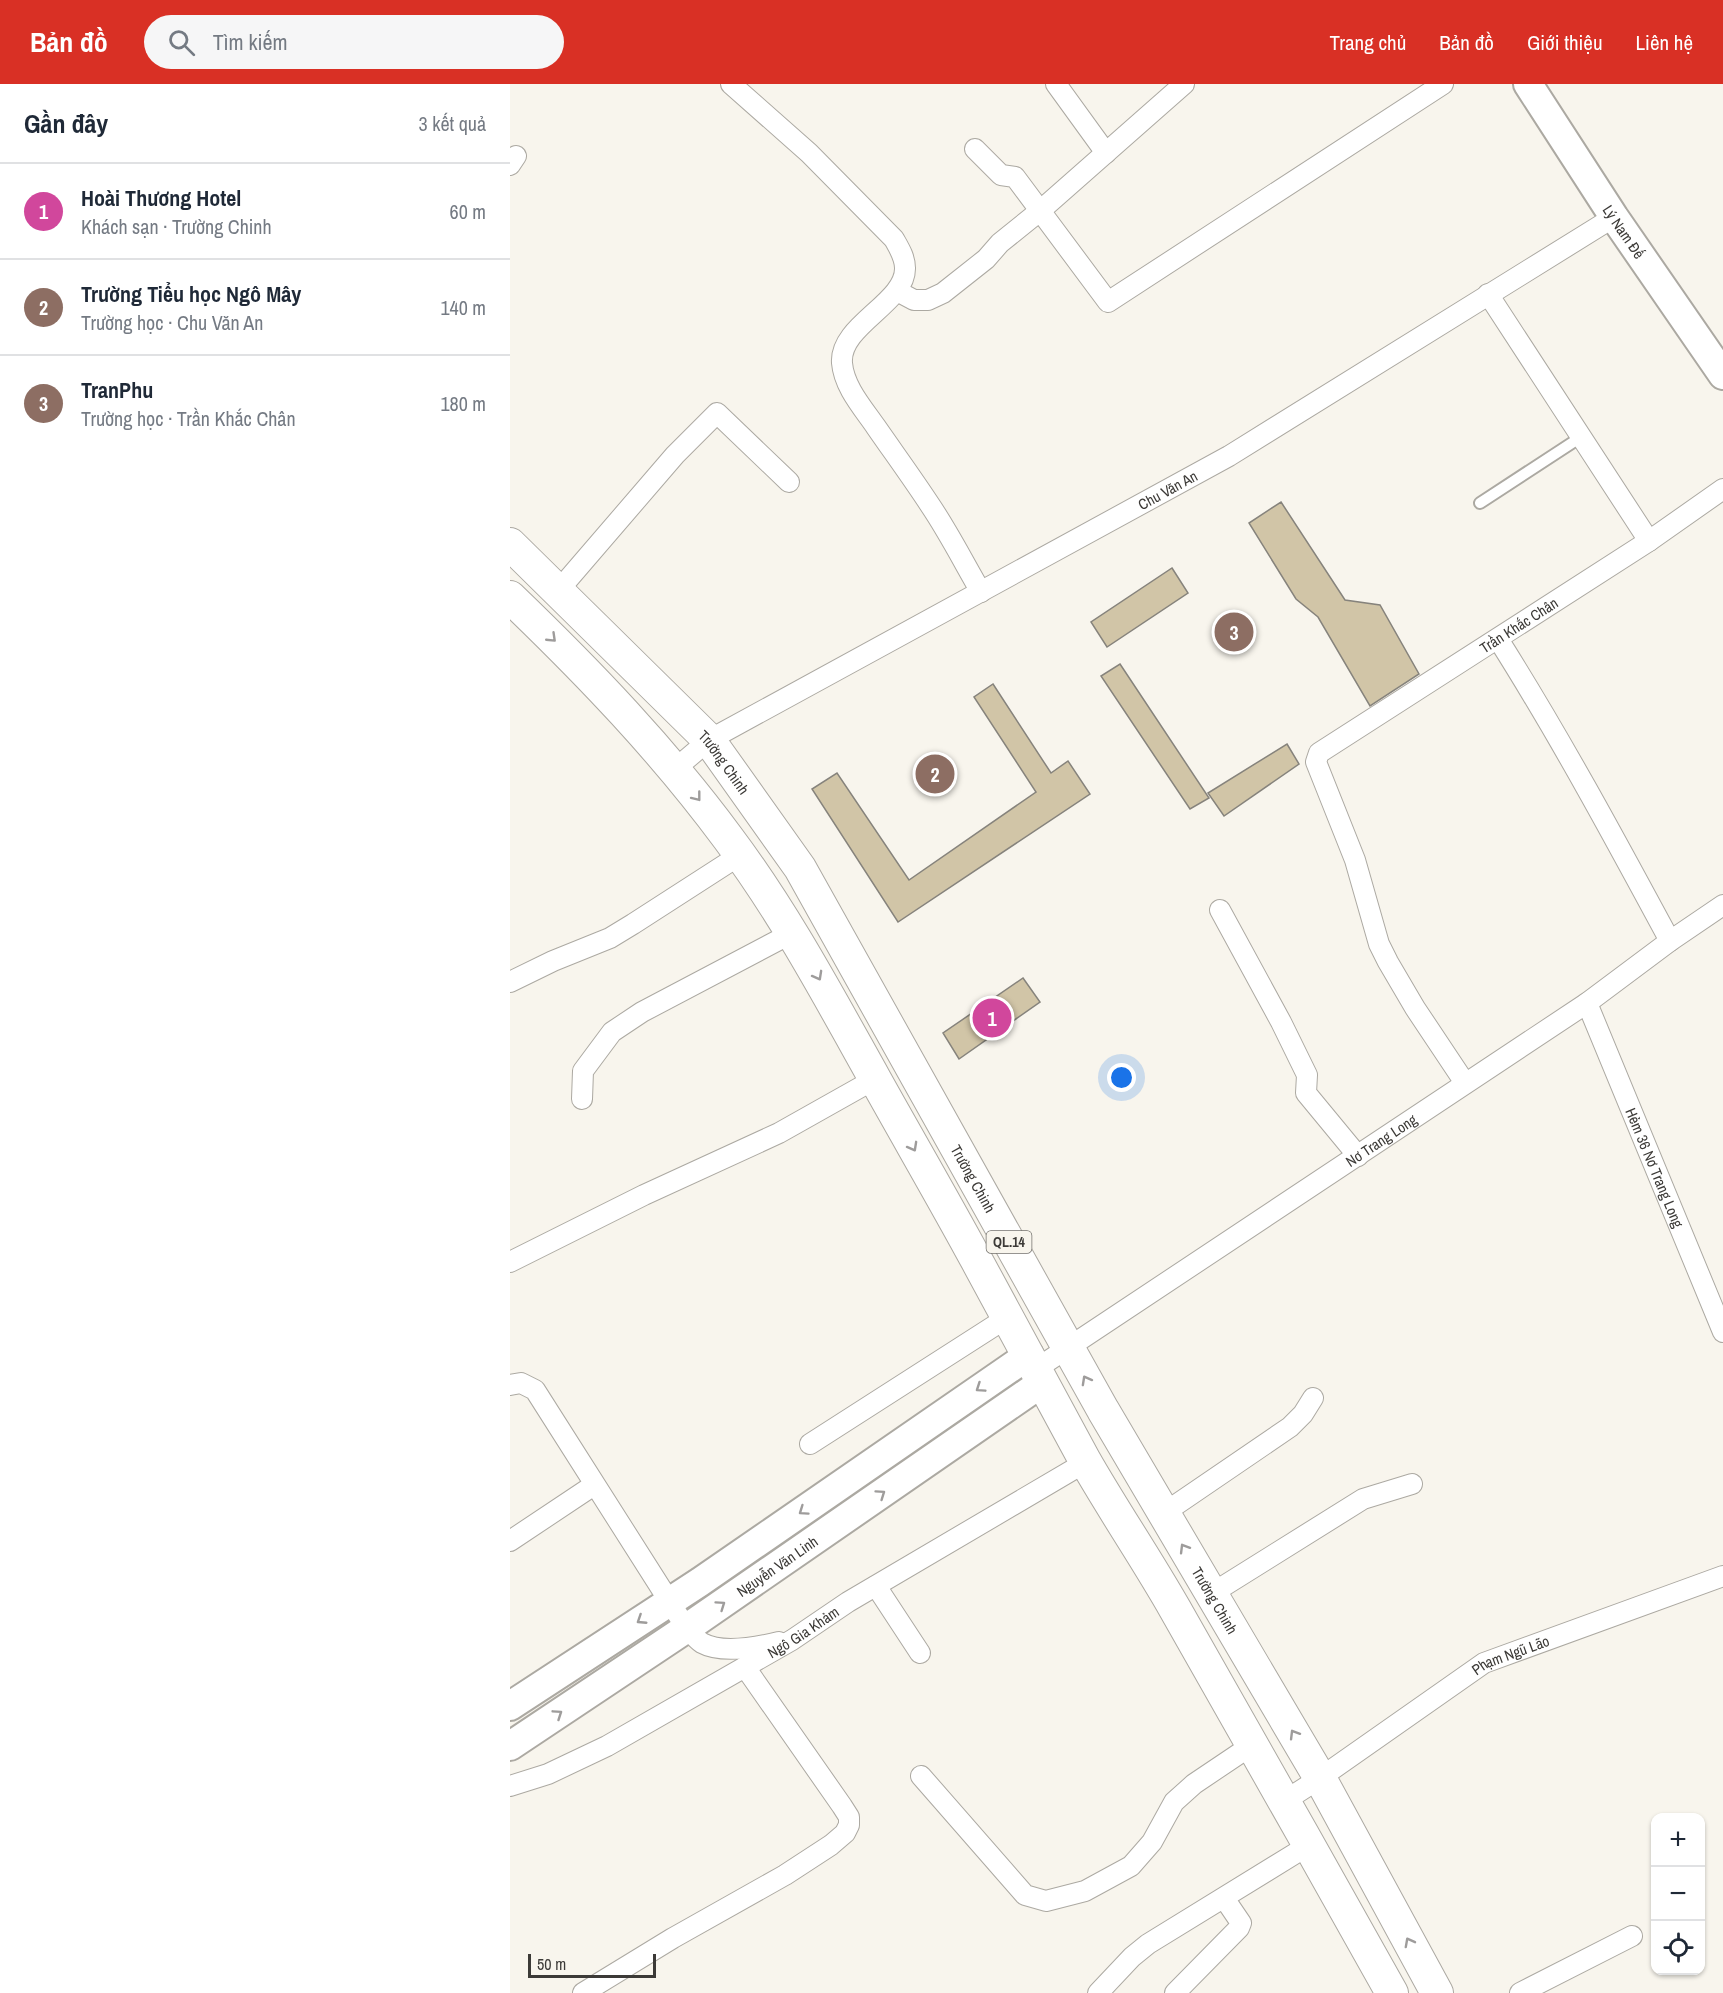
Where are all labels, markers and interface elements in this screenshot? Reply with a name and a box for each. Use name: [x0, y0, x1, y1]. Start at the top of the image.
search box: [144, 15, 564, 69]
text: Bản đồ: [30, 23, 108, 61]
icon: search: [165, 26, 198, 59]
text: Tìm kiếm: [213, 27, 288, 57]
text: Trang chủ: [1329, 28, 1406, 57]
text: Bản đồ: [1439, 28, 1494, 57]
text: Giới thiệu: [1527, 28, 1603, 57]
text: Liên hệ: [1636, 28, 1693, 57]
text: Gần đây: [24, 106, 108, 141]
text: 3 kết quả: [419, 110, 486, 137]
text: Hoài Thương Hotel: [81, 183, 241, 213]
text: 1: [39, 198, 48, 225]
text: 60 m: [450, 198, 486, 225]
street label: Lý Nam Đế: [1598, 200, 1650, 263]
text: Khách sạn · Trường Chinh: [81, 213, 272, 240]
text: Trường Tiểu học Ngô Mây: [81, 279, 301, 309]
text: 2: [39, 294, 48, 321]
text: 140 m: [440, 294, 486, 321]
text: Trường học · Chu Văn An: [81, 309, 263, 336]
text: TranPhu: [81, 375, 153, 405]
text: 3: [39, 390, 48, 417]
text: 180 m: [440, 390, 486, 417]
text: Trường học · Trần Khắc Chân: [81, 405, 296, 432]
street label: Chu Văn An: [1134, 465, 1201, 514]
street label: Trần Khắc Chân: [1475, 592, 1562, 658]
pin: 3: [1214, 610, 1254, 654]
one-way arrow: [545, 630, 556, 641]
street label: Trường Chinh: [694, 725, 755, 798]
pin: 2: [916, 752, 954, 796]
one-way arrow: [690, 791, 701, 802]
one-way arrow: [811, 970, 822, 980]
pin: 1: [972, 996, 1012, 1040]
your location: [1107, 1063, 1136, 1092]
street label: Hẻm 36 Nơ Trang Long: [1621, 1104, 1689, 1231]
street label: Nơ Trang Long: [1341, 1109, 1421, 1171]
one-way arrow: [906, 1140, 917, 1151]
street label: Trường Chinh: [946, 1141, 1001, 1216]
road number: QL.14: [986, 1231, 1032, 1253]
one-way arrow: [1082, 1376, 1093, 1386]
one-way arrow: [976, 1381, 987, 1392]
one-way arrow: [874, 1490, 885, 1501]
one-way arrow: [798, 1504, 809, 1515]
street label: Nguyễn Văn Linh: [732, 1530, 822, 1601]
one-way arrow: [1180, 1544, 1192, 1554]
street label: Trường Chinh: [1187, 1563, 1243, 1638]
one-way arrow: [714, 1601, 725, 1612]
street label: Ngô Gia Khảm: [763, 1601, 843, 1663]
one-way arrow: [637, 1613, 648, 1624]
street label: Phạm Ngũ Lão: [1467, 1630, 1552, 1679]
one-way arrow: [552, 1710, 563, 1721]
one-way arrow: [1290, 1730, 1302, 1740]
map controls: [1651, 1813, 1705, 1975]
button: +: [1651, 1813, 1705, 1867]
button: −: [1651, 1867, 1705, 1921]
button: locate: [1651, 1921, 1705, 1975]
one-way arrow: [1405, 1938, 1416, 1948]
scale bar: [528, 1951, 656, 1978]
text: 50 m: [537, 1953, 566, 1975]

